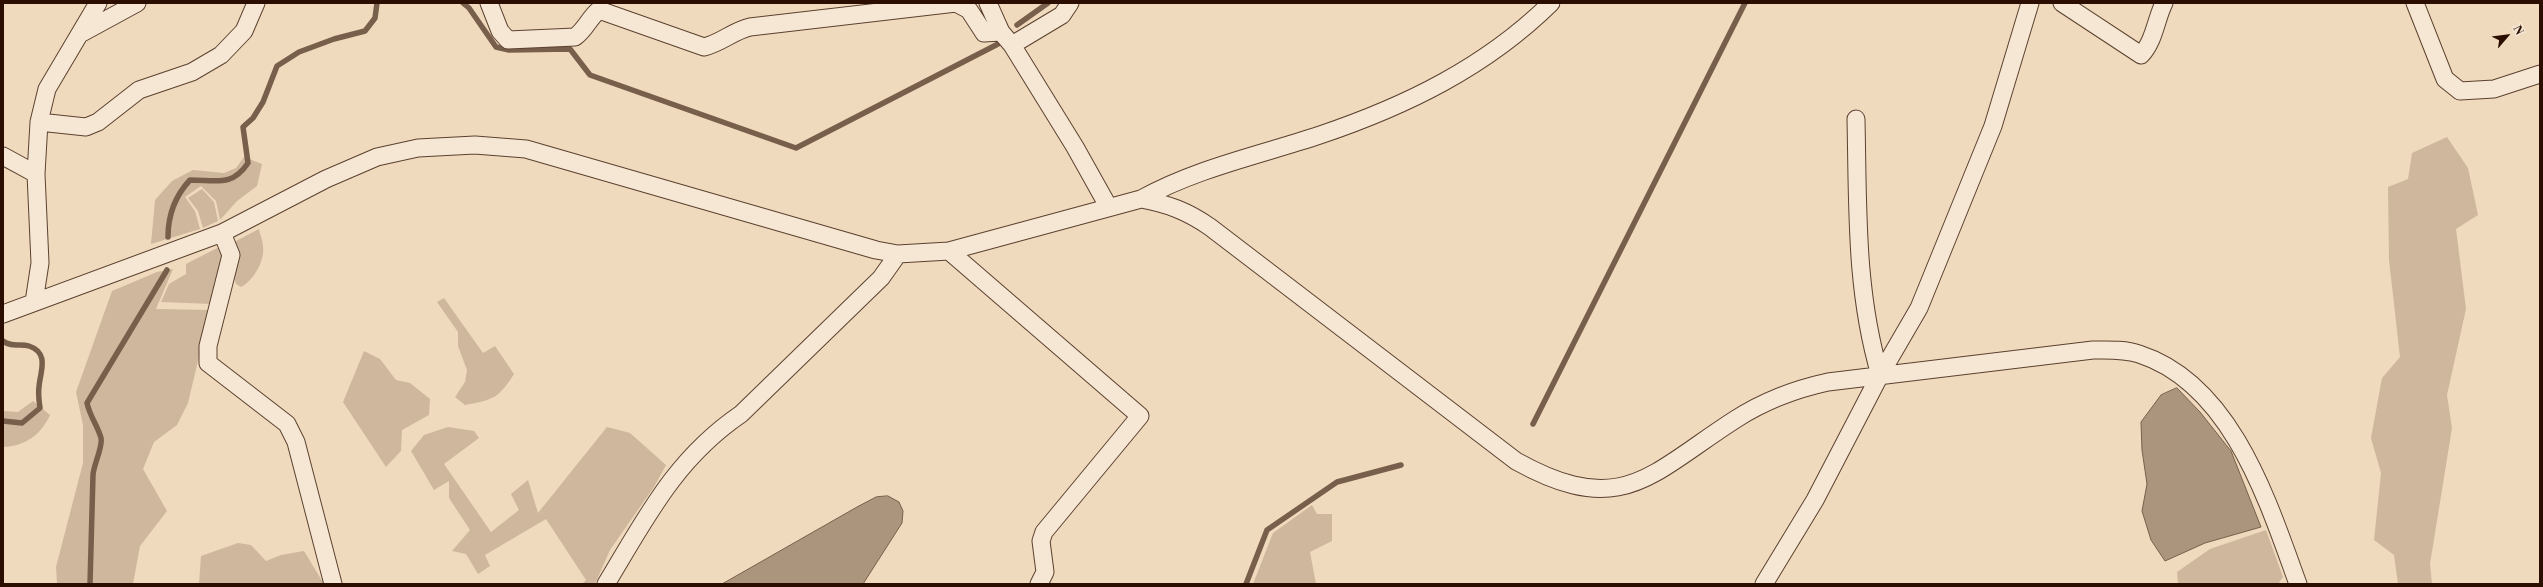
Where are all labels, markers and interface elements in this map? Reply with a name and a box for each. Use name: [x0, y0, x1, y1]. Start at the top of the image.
north arrow: [2487, 16, 2527, 56]
text: N: [2509, 23, 2526, 37]

